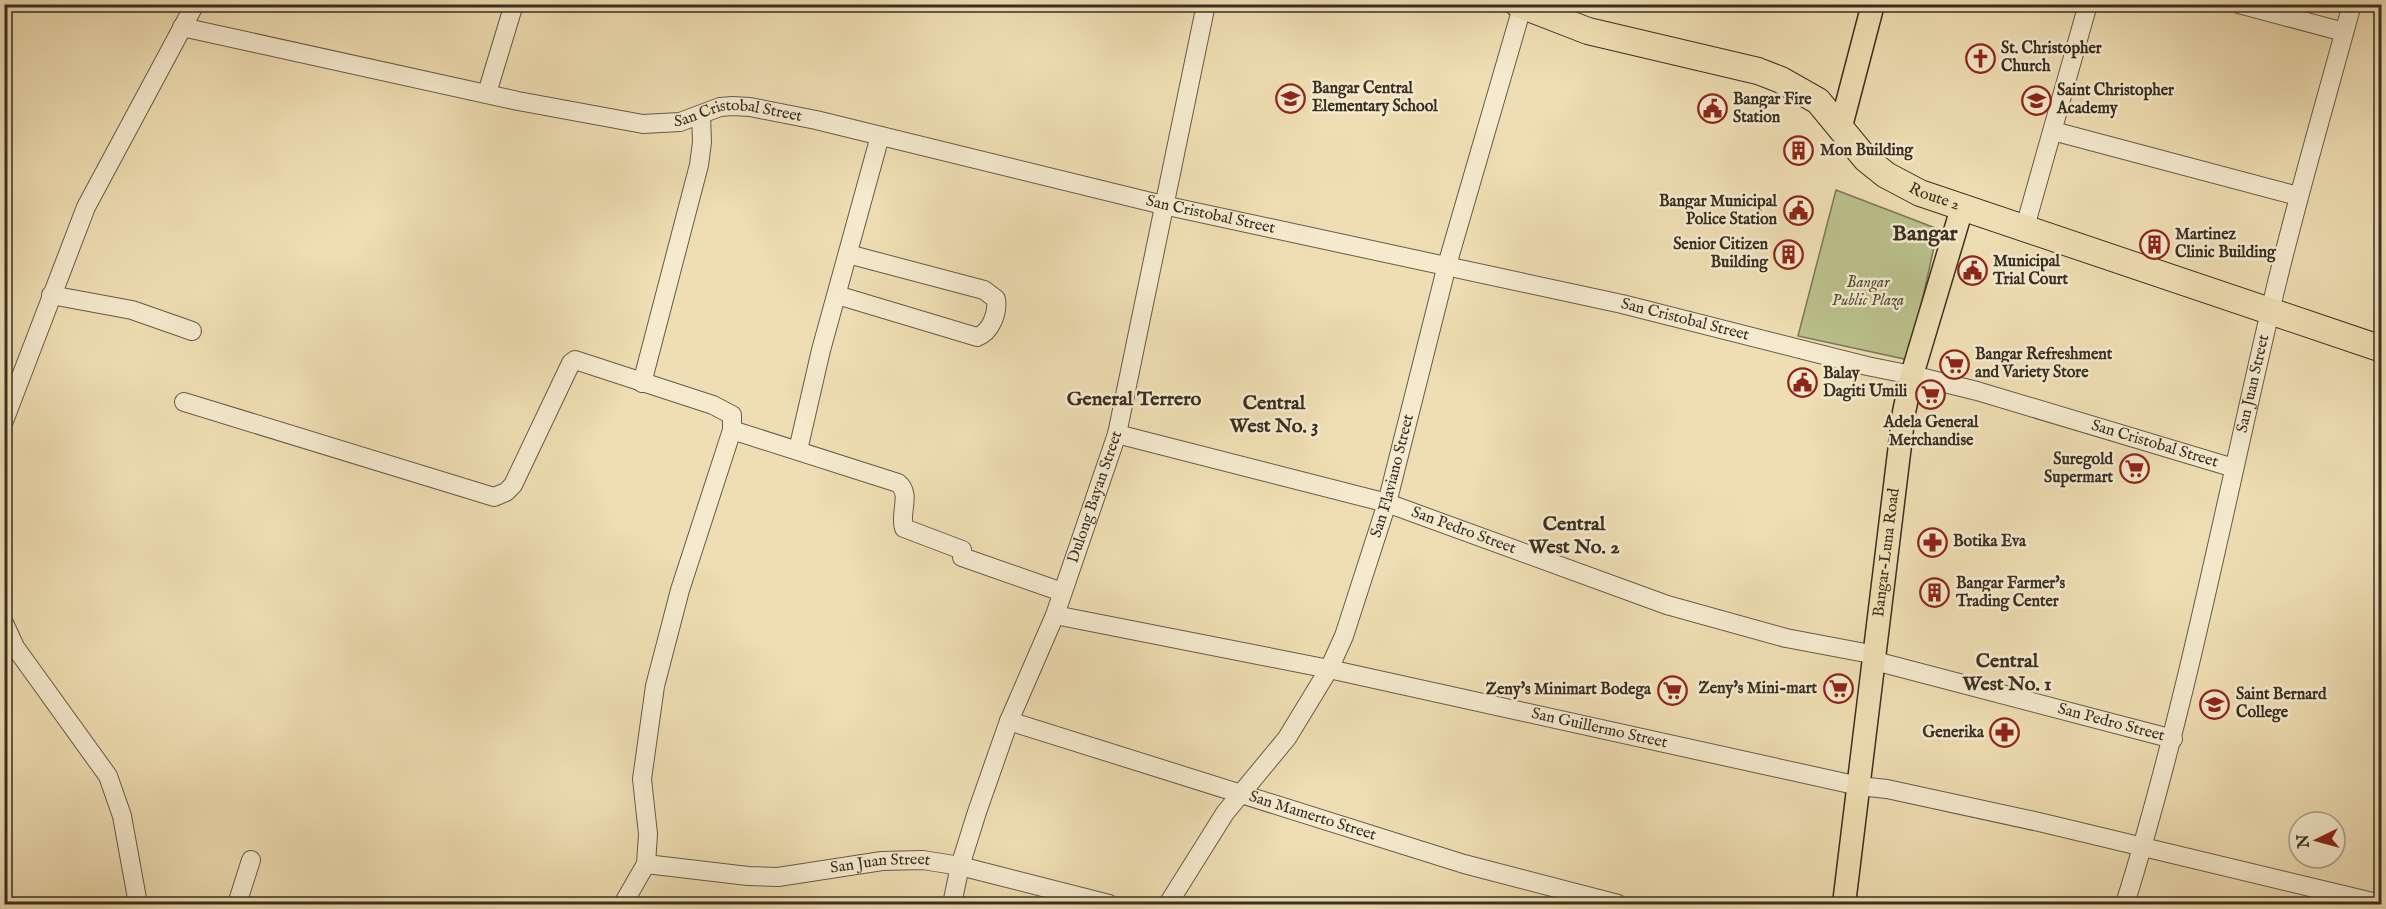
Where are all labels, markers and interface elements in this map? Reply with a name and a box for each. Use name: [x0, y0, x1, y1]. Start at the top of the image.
place label: St. Christopher Church: [2001, 39, 2102, 77]
church icon: St. Christopher Church: [1964, 42, 1996, 74]
place label: Bangar Central Elementary School: [1312, 79, 1438, 117]
place label: Saint Christopher Academy: [2056, 81, 2174, 119]
school or university icon: Bangar Central Elementary School: [1275, 82, 1307, 114]
school or university icon: Saint Christopher Academy: [2020, 84, 2052, 116]
place label: Bangar Fire Station: [1733, 90, 1812, 128]
public building icon: Bangar Fire Station: [1696, 93, 1728, 125]
street label: San Cristobal Street: [673, 96, 804, 132]
building icon: Mon Building: [1783, 135, 1815, 167]
place label: Mon Building: [1820, 141, 1914, 161]
street label: Route 2: [1905, 179, 1962, 216]
street label: San Cristobal Street: [1144, 191, 1277, 239]
place label: Bangar Municipal Police Station: [1659, 192, 1778, 230]
public building icon: Bangar Municipal Police Station: [1782, 195, 1814, 227]
district label: Bangar: [1892, 220, 1959, 248]
place label: Martinez Clinic Building: [2175, 225, 2277, 263]
building icon: Martinez Clinic Building: [2138, 228, 2170, 260]
place label: Senior Citizen Building: [1673, 235, 1769, 273]
building icon: Senior Citizen Building: [1773, 238, 1805, 270]
place label: Municipal Trial Court: [1992, 252, 2069, 290]
public building icon: Municipal Trial Court: [1956, 255, 1988, 287]
park label: Bangar Public Plaza: [1832, 273, 1904, 311]
street label: San Cristobal Street: [1619, 294, 1752, 346]
street label: San Juan Street: [2233, 332, 2274, 435]
place label: Bangar Refreshment and Variety Store: [1975, 345, 2113, 383]
supermarket icon: Bangar Refreshment and Variety Store: [1938, 348, 1970, 380]
place label: Balay Dagiti Umili: [1823, 364, 1908, 402]
public building icon: Balay Dagiti Umili: [1786, 367, 1818, 399]
supermarket icon: Adela General Merchandise: [1915, 379, 1947, 411]
district label: General Terrero: [1067, 387, 1202, 412]
district label: Central West No. 3: [1228, 391, 1319, 439]
street label: San Flaviano Street: [1366, 412, 1419, 540]
place label: Adela General Merchandise: [1883, 413, 1979, 451]
street label: San Cristobal Street: [2089, 416, 2221, 473]
street label: Dulong Bayan Street: [1063, 428, 1127, 566]
place label: Suregold Supermart: [2044, 450, 2114, 488]
supermarket icon: Suregold Supermart: [2118, 453, 2150, 485]
street label: Bangar-Luna Road: [1869, 487, 1905, 618]
street label: San Pedro Street: [1408, 503, 1519, 559]
district label: Central West No. 2: [1527, 512, 1620, 560]
pharmacy icon: Botika Eva: [1916, 526, 1948, 558]
place label: Botika Eva: [1953, 532, 2027, 552]
place label: Bangar Farmer's Trading Center: [1955, 574, 2066, 612]
building icon: Bangar Farmer's Trading Center: [1919, 577, 1951, 609]
district label: Central West No. 1: [1961, 649, 2052, 697]
supermarket icon: Zeny's Mini-mart: [1822, 673, 1854, 705]
supermarket icon: Zeny's Minimart Bodega: [1656, 674, 1688, 706]
place label: Zeny's Mini-mart: [1699, 679, 1818, 699]
place label: Zeny's Minimart Bodega: [1486, 680, 1652, 700]
place label: Saint Bernard College: [2236, 685, 2327, 723]
school or university icon: Saint Bernard College: [2199, 688, 2231, 720]
street label: San Pedro Street: [2055, 699, 2167, 746]
street label: San Guillermo Street: [1529, 704, 1670, 753]
pharmacy icon: Generika: [1989, 717, 2021, 749]
place label: Generika: [1922, 723, 1985, 743]
street label: San Mamerto Street: [1246, 787, 1379, 846]
north arrow: [2287, 810, 2347, 870]
text: N: [2293, 833, 2315, 850]
street label: San Juan Street: [829, 850, 932, 879]

